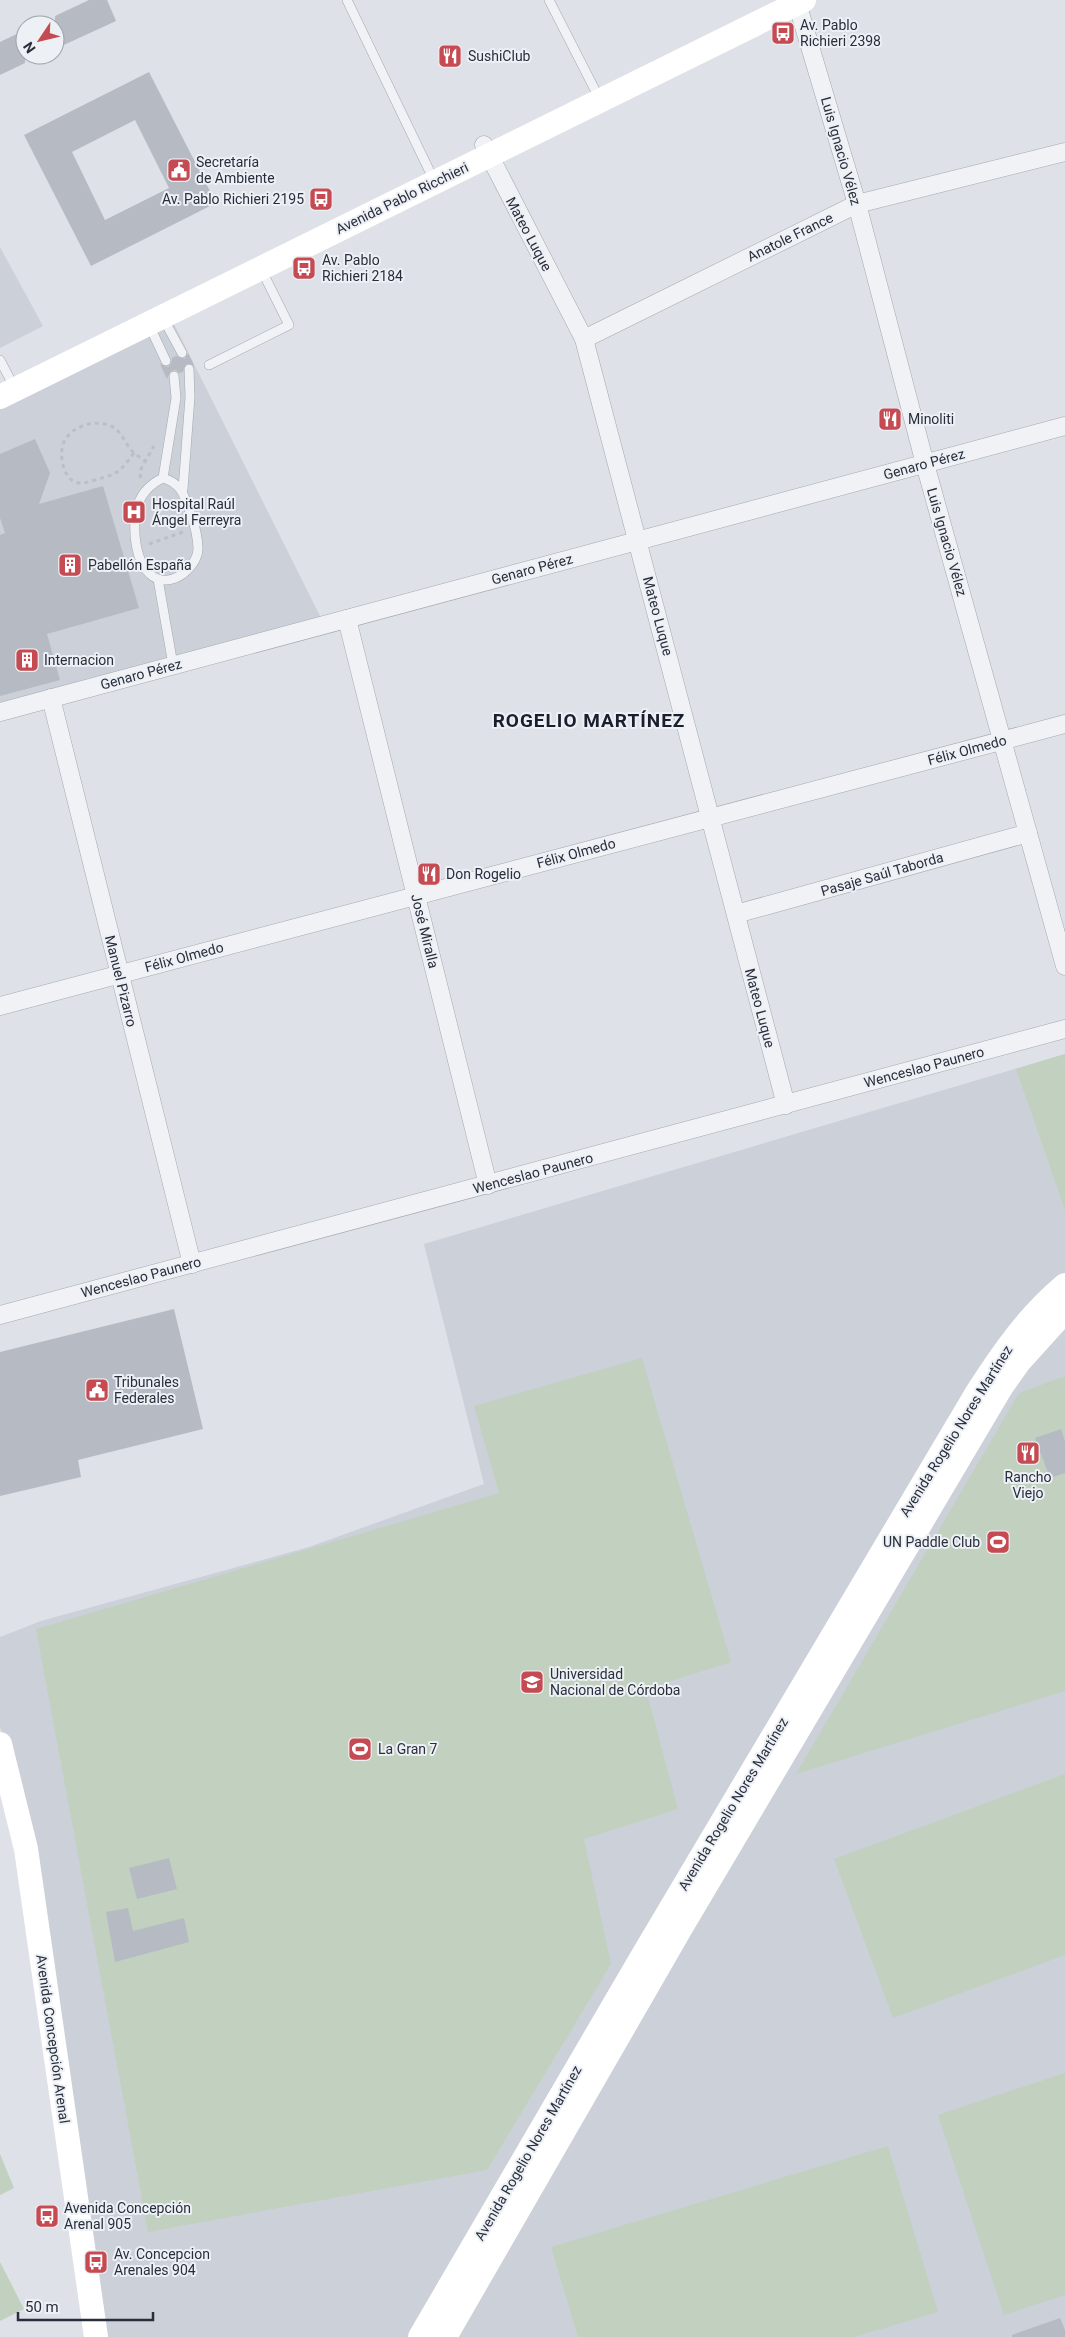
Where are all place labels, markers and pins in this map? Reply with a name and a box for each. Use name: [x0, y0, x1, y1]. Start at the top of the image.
place label: Av. Pablo Richieri 2398: [800, 17, 881, 49]
bus stop icon: Av. Pablo Richieri 2398: [770, 20, 796, 46]
restaurant icon: SushiClub: [437, 43, 463, 69]
place label: SushiClub: [468, 48, 531, 64]
place label: Secretaría de Ambiente: [196, 154, 275, 186]
public building icon: Secretaría de Ambiente: [166, 157, 192, 183]
bus stop icon: Av. Pablo Richieri 2195: [308, 186, 334, 212]
place label: Av. Pablo Richieri 2195: [162, 191, 304, 207]
place label: Av. Pablo Richieri 2184: [322, 252, 403, 284]
bus stop icon: Av. Pablo Richieri 2184: [291, 255, 317, 281]
restaurant icon: Minoliti: [877, 406, 903, 432]
place label: Minoliti: [908, 411, 954, 427]
place label: Hospital Raúl Ángel Ferreyra: [152, 496, 241, 528]
hospital icon: Hospital Raúl Ángel Ferreyra: [121, 499, 147, 525]
building icon: Pabellón España: [57, 552, 83, 578]
place label: Pabellón España: [88, 557, 192, 573]
building icon: Internacion: [14, 647, 40, 673]
place label: Internacion: [44, 652, 114, 668]
restaurant icon: Don Rogelio: [416, 861, 442, 887]
place label: Don Rogelio: [446, 866, 521, 882]
place label: Tribunales Federales: [114, 1374, 179, 1406]
public building icon: Tribunales Federales: [84, 1377, 110, 1403]
restaurant icon: Rancho Viejo: [1015, 1440, 1041, 1466]
place label: Rancho Viejo: [1005, 1469, 1052, 1501]
sports icon: UN Paddle Club: [985, 1529, 1011, 1555]
place label: UN Paddle Club: [883, 1534, 980, 1550]
place label: Universidad Nacional de Córdoba: [550, 1666, 680, 1698]
school or university icon: Universidad Nacional de Córdoba: [519, 1669, 545, 1695]
sports icon: La Gran 7: [347, 1736, 373, 1762]
place label: La Gran 7: [378, 1741, 437, 1757]
place label: Avenida Concepción Arenal 905: [64, 2200, 191, 2232]
bus stop icon: Avenida Concepción Arenal 905: [34, 2203, 60, 2229]
place label: Av. Concepcion Arenales 904: [114, 2246, 210, 2278]
bus stop icon: Av. Concepcion Arenales 904: [83, 2249, 109, 2275]

